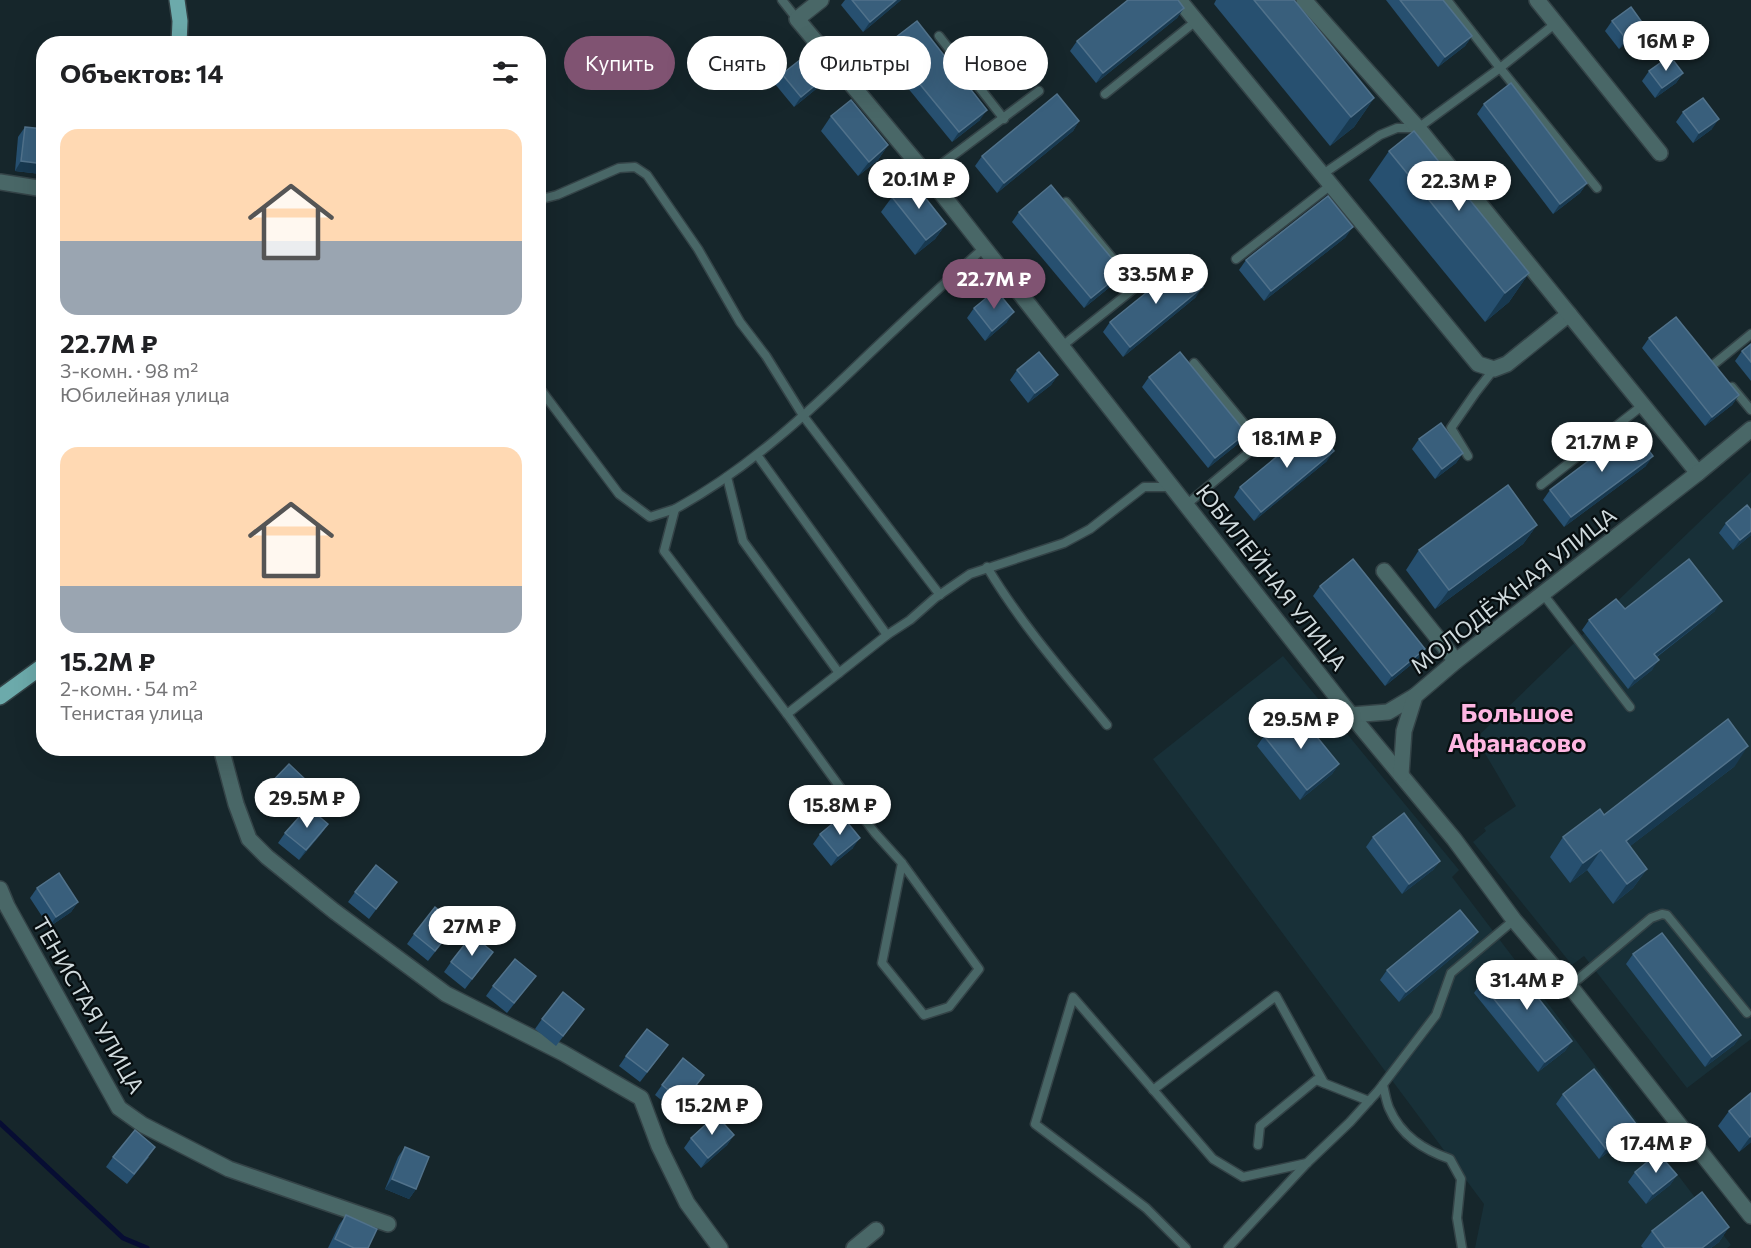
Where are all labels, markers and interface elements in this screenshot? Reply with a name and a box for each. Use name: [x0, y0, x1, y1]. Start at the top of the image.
pin: 16M ₽: [1624, 21, 1708, 72]
text: 16M ₽: [1637, 28, 1695, 52]
chip: Купить: [564, 36, 675, 90]
chip: Снять: [687, 36, 787, 90]
chip: Фильтры: [799, 36, 931, 90]
chip: Новое: [943, 36, 1048, 90]
icon: filters: [489, 56, 522, 89]
text: Объектов: 14: [60, 57, 224, 88]
pin: 20.1M ₽: [864, 159, 974, 210]
pin: 22.3M ₽: [1404, 161, 1514, 212]
text: 20.1M ₽: [882, 166, 956, 190]
icon: home: [237, 168, 345, 276]
text: 22.3M ₽: [1421, 168, 1497, 192]
pin: 33.5M ₽: [1101, 254, 1211, 305]
pin: 22.7M ₽: [939, 259, 1049, 310]
text: 33.5M ₽: [1118, 261, 1194, 285]
text: 22.7M ₽: [956, 266, 1032, 290]
text: 22.7M ₽: [60, 327, 158, 358]
text: 3-комн. · 98 m²: [60, 358, 198, 382]
text: Юбилейная улица: [60, 382, 230, 406]
pin: 18.1M ₽: [1232, 418, 1342, 469]
pin: 21.7M ₽: [1547, 422, 1657, 473]
text: 18.1M ₽: [1252, 425, 1322, 449]
text: 21.7M ₽: [1566, 429, 1638, 453]
street label: ЮБИЛЕЙНАЯ УЛИЦА: [1191, 478, 1353, 676]
icon: home: [237, 486, 345, 594]
street label: МОЛОДЁЖНАЯ УЛИЦА: [1405, 501, 1621, 679]
text: 15.2M ₽: [60, 645, 155, 676]
text: 2-комн. · 54 m²: [60, 676, 197, 700]
district label: Большое Афанасово: [1447, 696, 1587, 757]
pin: 29.5M ₽: [1246, 699, 1356, 750]
text: Тенистая улица: [60, 700, 203, 724]
text: 29.5M ₽: [1263, 706, 1339, 730]
pin: 29.5M ₽: [252, 778, 362, 829]
text: 29.5M ₽: [269, 785, 345, 809]
pin: 15.8M ₽: [785, 785, 895, 836]
text: 15.8M ₽: [803, 792, 877, 816]
pin: 27M ₽: [430, 906, 514, 957]
street label: ТЕНИСТАЯ УЛИЦА: [27, 912, 151, 1098]
text: 27M ₽: [443, 913, 501, 937]
pin: 31.4M ₽: [1472, 960, 1582, 1011]
text: 31.4M ₽: [1490, 967, 1564, 991]
pin: 15.2M ₽: [657, 1085, 767, 1136]
text: 15.2M ₽: [675, 1092, 749, 1116]
pin: 17.4M ₽: [1601, 1123, 1711, 1174]
text: 17.4M ₽: [1620, 1130, 1692, 1154]

